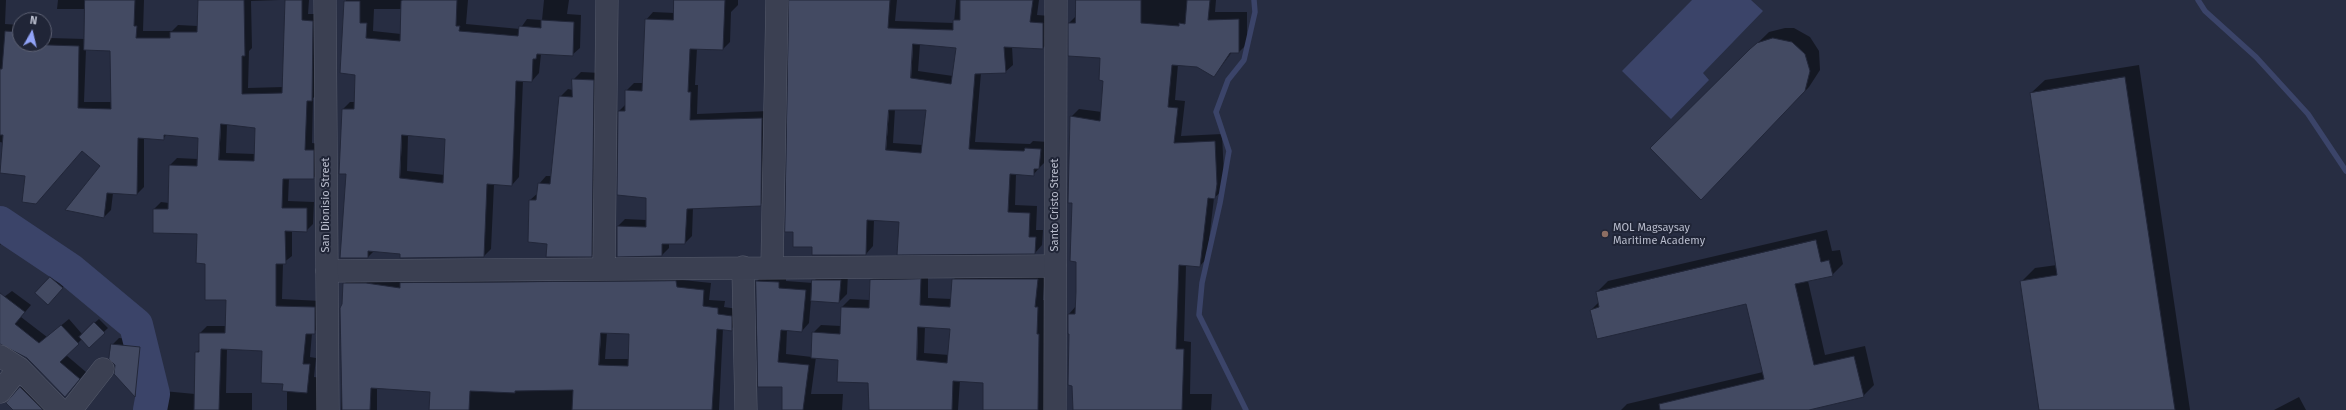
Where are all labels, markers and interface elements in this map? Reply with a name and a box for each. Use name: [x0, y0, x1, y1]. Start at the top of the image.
north arrow: [12, 12, 52, 52]
text: N: [29, 14, 38, 28]
street label: San Dionisio Street: [319, 158, 333, 252]
street label: Santo Cristo Street: [1048, 158, 1062, 252]
place label: MOL Magsaysay Maritime Academy: [1613, 221, 1705, 247]
marker: MOL Magsaysay Maritime Academy: [1600, 229, 1610, 239]

